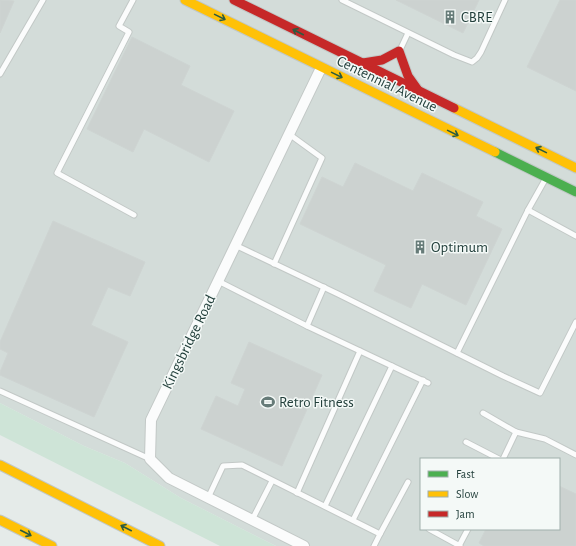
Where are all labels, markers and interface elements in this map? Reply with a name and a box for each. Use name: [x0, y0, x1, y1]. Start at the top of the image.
building icon: CBRE: [442, 9, 458, 25]
place label: CBRE: [461, 10, 492, 25]
one-way arrow: [214, 14, 226, 22]
one-way arrow: [293, 28, 305, 35]
street label: Centennial Avenue: [335, 53, 440, 115]
one-way arrow: [330, 72, 342, 79]
one-way arrow: [447, 129, 459, 137]
one-way arrow: [535, 146, 547, 153]
building icon: Optimum: [412, 239, 428, 255]
place label: Optimum: [431, 240, 488, 255]
street label: Kingsbridge Road: [160, 292, 218, 391]
sports icon: Retro Fitness: [260, 394, 276, 410]
place label: Retro Fitness: [279, 395, 354, 410]
legend: [420, 458, 560, 530]
text: Fast: [456, 468, 475, 480]
text: Slow: [456, 488, 478, 500]
text: Jam: [456, 508, 475, 520]
one-way arrow: [120, 524, 132, 532]
one-way arrow: [20, 530, 32, 537]

